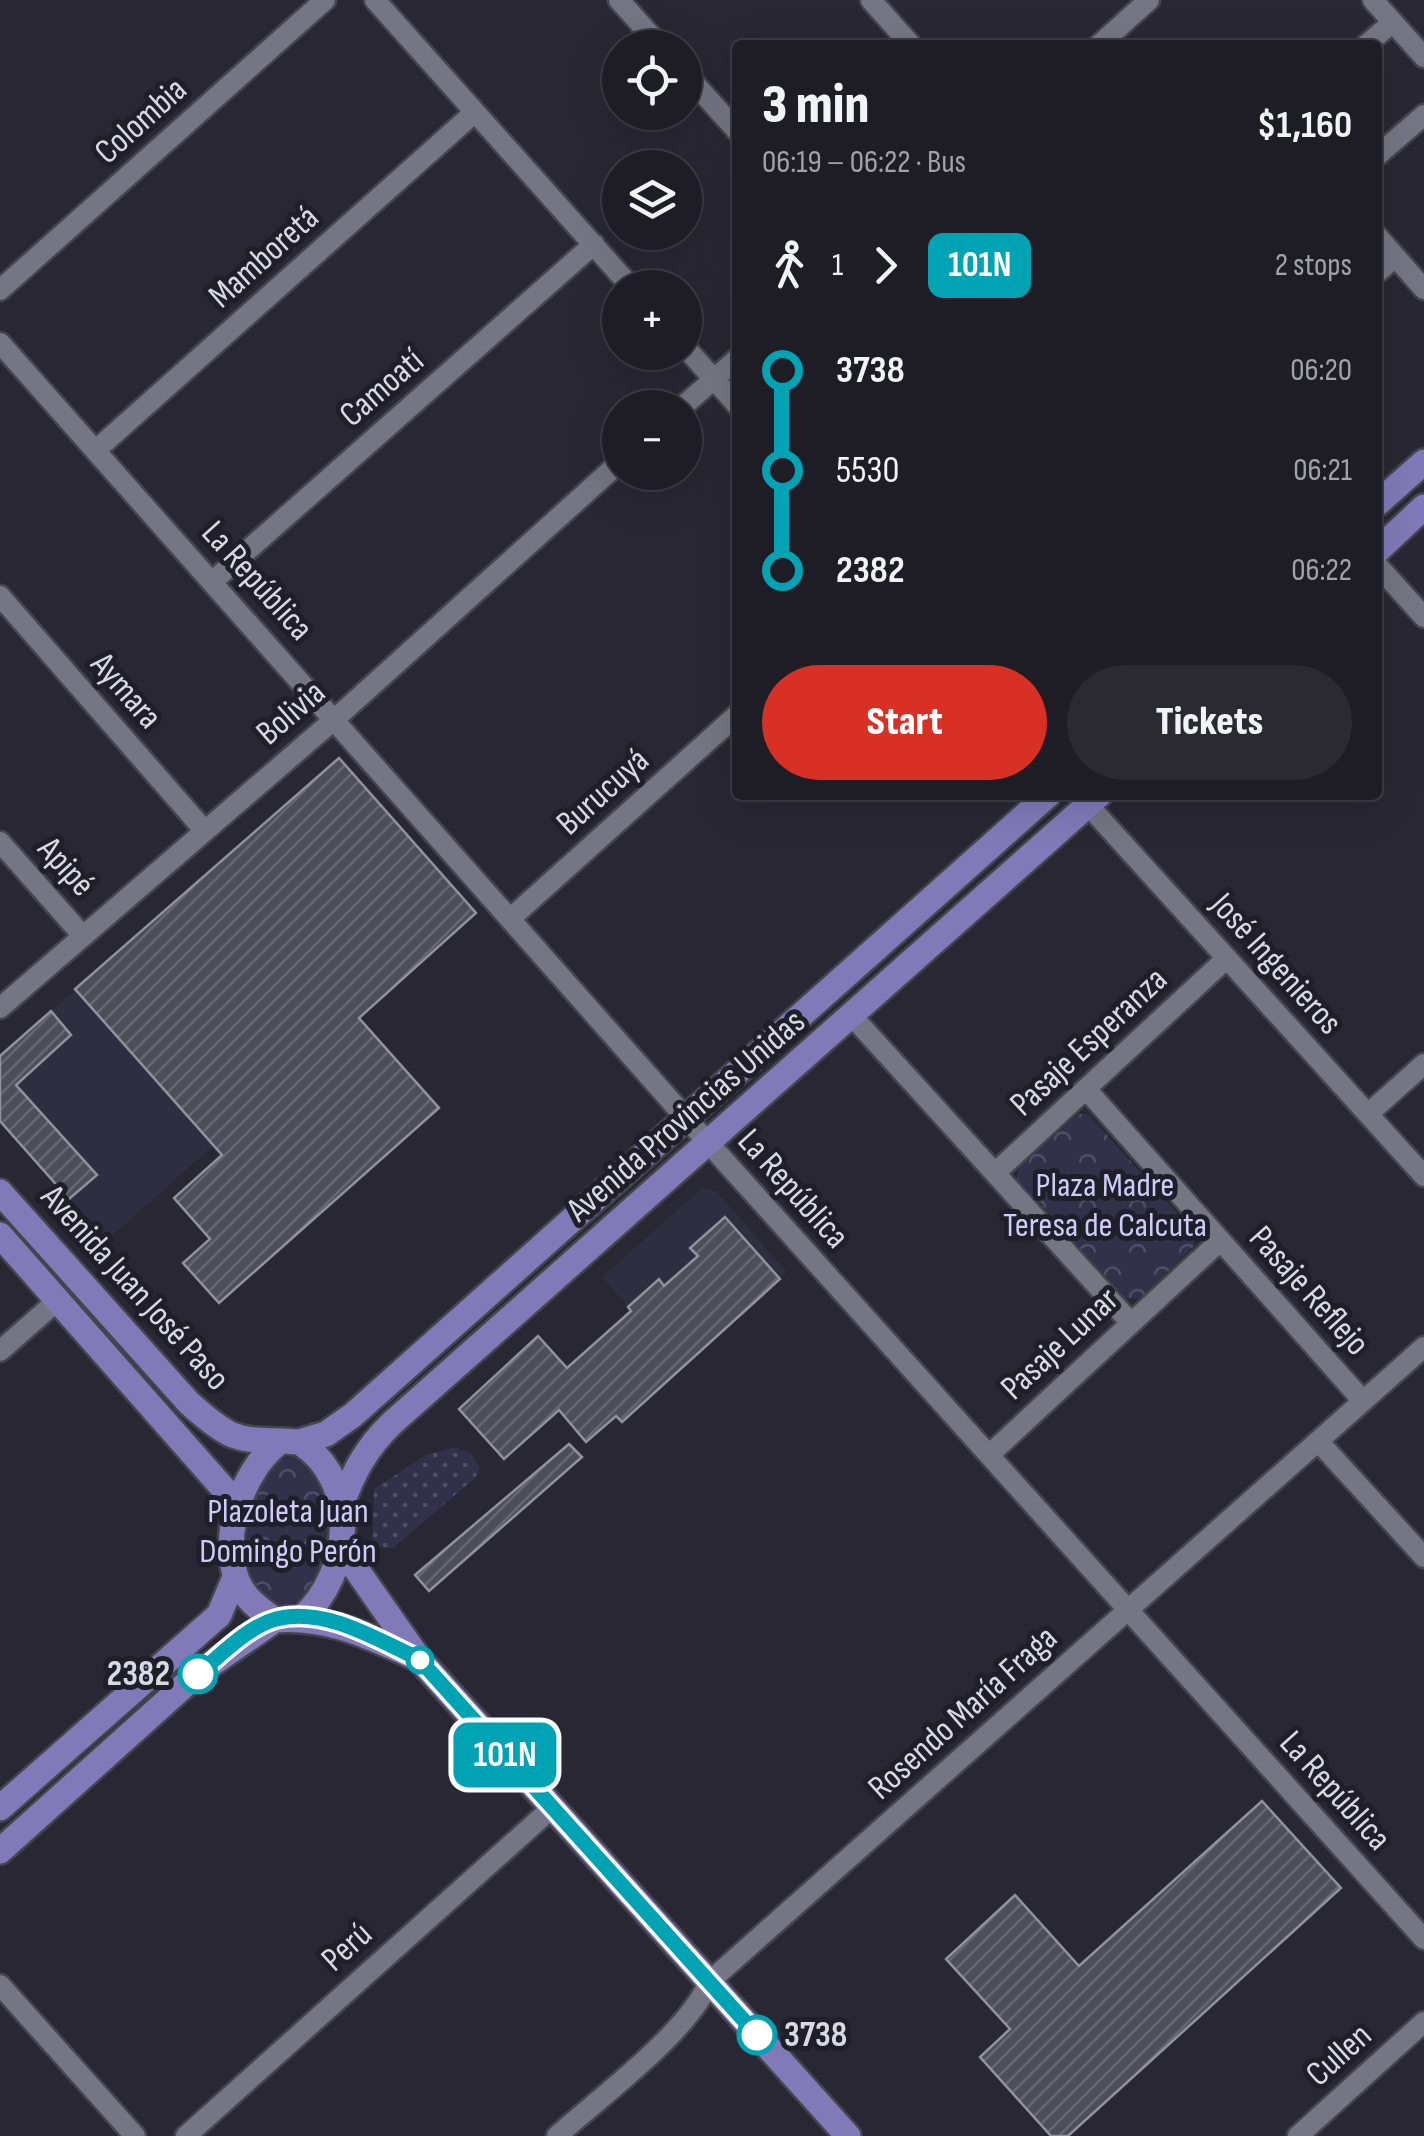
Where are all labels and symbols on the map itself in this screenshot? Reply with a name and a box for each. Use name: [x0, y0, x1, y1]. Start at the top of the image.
street label: Colombia: [86, 68, 196, 174]
street label: Mamboretá: [200, 196, 328, 318]
street label: Camoatí: [331, 339, 433, 436]
street label: La República: [192, 512, 322, 650]
street label: Aymara: [81, 643, 171, 738]
street label: Bolivia: [248, 671, 334, 755]
street label: Burucuyá: [548, 739, 658, 845]
street label: Apipé: [28, 828, 104, 906]
street label: José Ingenieros: [1200, 883, 1351, 1044]
street label: Pasaje Esperanza: [1002, 958, 1176, 1126]
street label: Avenida Provincias Unidas: [557, 1001, 814, 1232]
street label: La República: [728, 1120, 858, 1258]
park label: Plaza Madre Teresa de Calcuta: [1003, 1164, 1207, 1247]
street label: Avenida Juan José Paso: [31, 1176, 239, 1400]
street label: Pasaje Reflejo: [1240, 1217, 1378, 1365]
street label: Pasaje Lunar: [992, 1279, 1128, 1409]
park label: Plazoleta Juan Domingo Perón: [199, 1490, 377, 1573]
street label: Rosendo María Fraga: [860, 1617, 1066, 1809]
unlabelled marker: [407, 1647, 433, 1673]
place label: 2382: [107, 1653, 170, 1696]
marker: 2382: [179, 1655, 217, 1693]
line badge: 101N: [435, 1722, 575, 1788]
street label: La República: [1270, 1722, 1400, 1860]
street label: Perú: [313, 1913, 381, 1981]
place label: 3738: [784, 2014, 847, 2057]
street label: Cullen: [1297, 2014, 1381, 2096]
marker: 3738: [738, 2016, 776, 2054]

